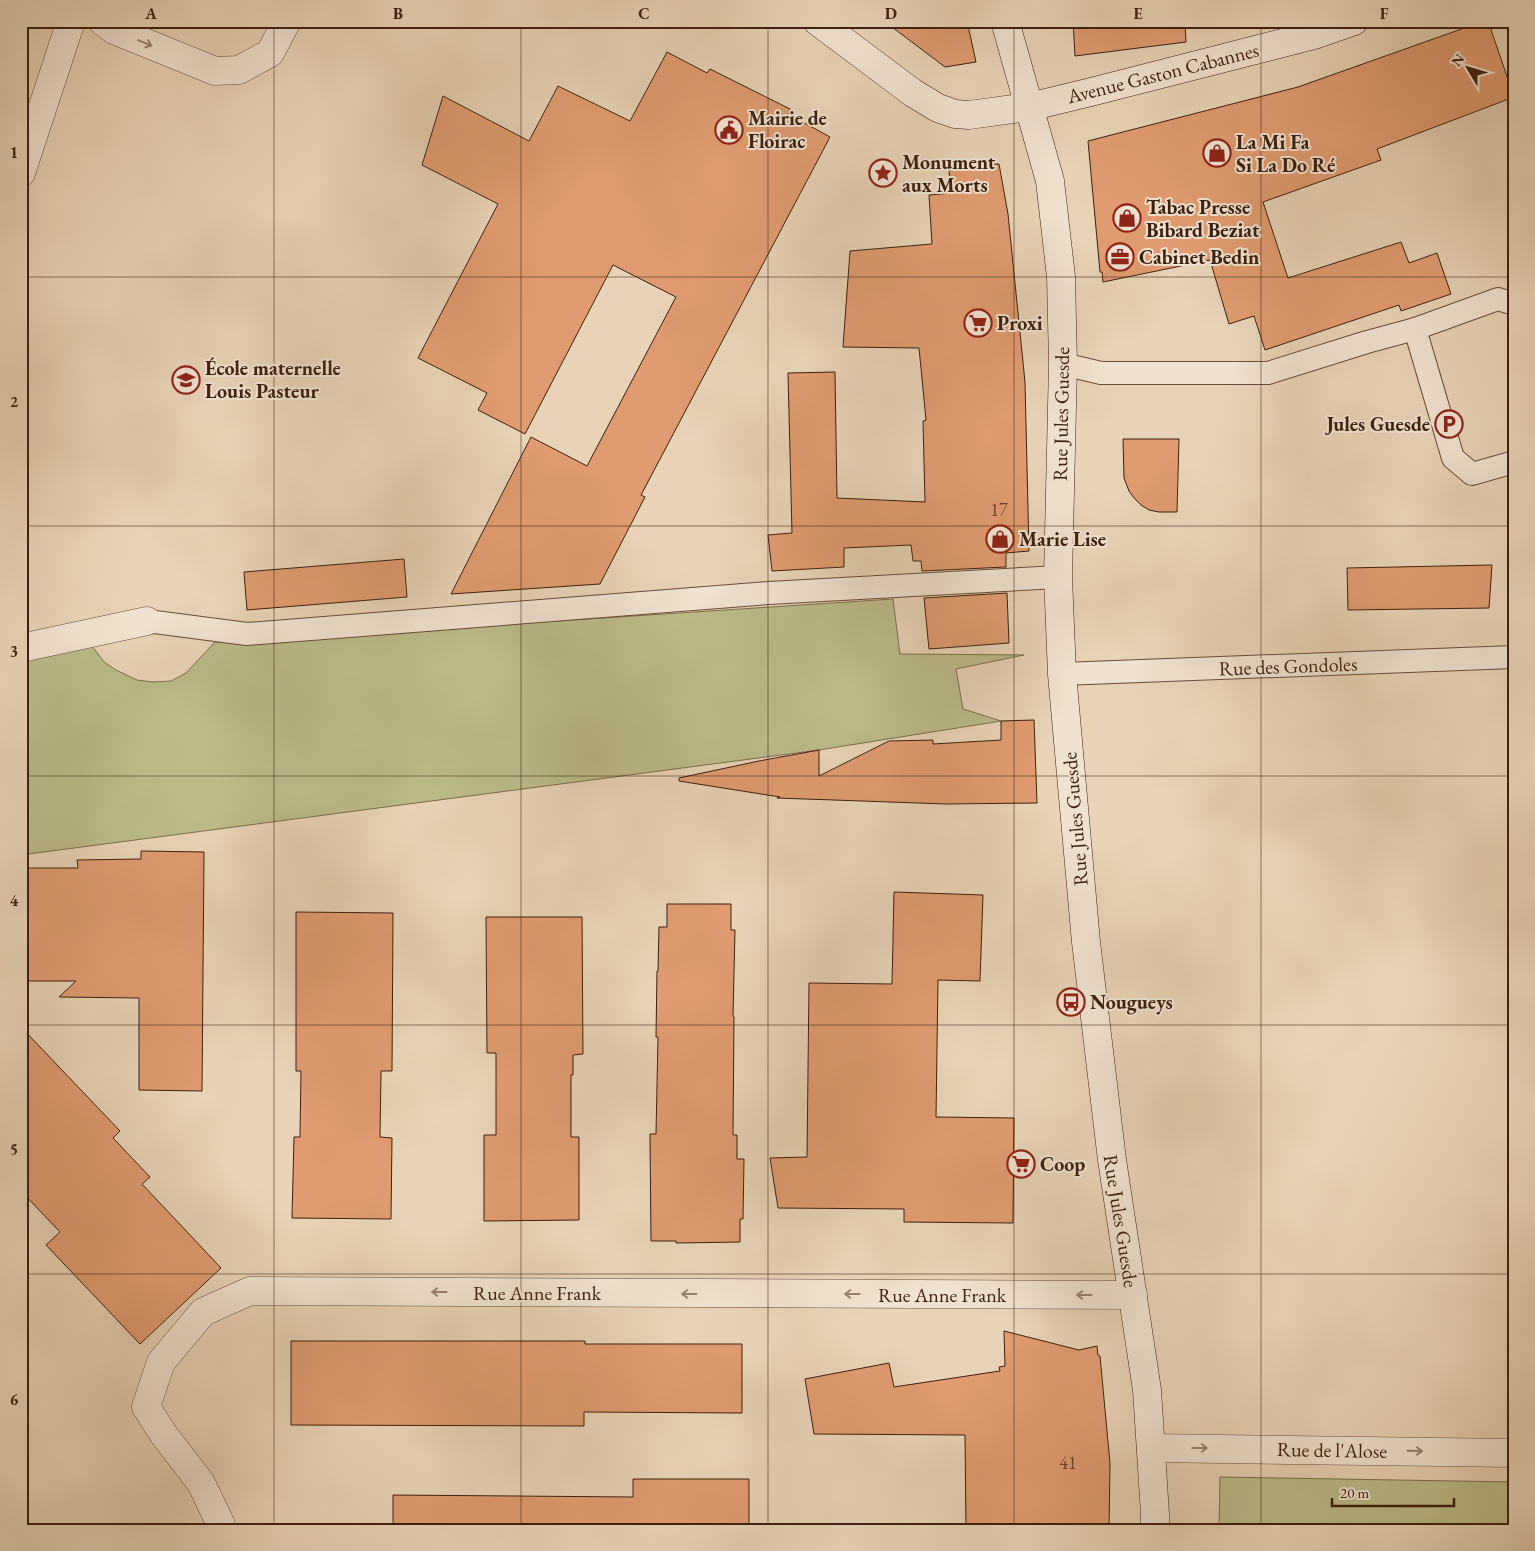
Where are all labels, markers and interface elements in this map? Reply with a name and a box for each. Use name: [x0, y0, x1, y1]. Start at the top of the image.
text: A: [144, 3, 157, 24]
text: B: [393, 3, 403, 24]
text: C: [638, 3, 650, 24]
text: D: [885, 3, 897, 24]
text: E: [1133, 3, 1143, 24]
text: F: [1380, 3, 1389, 24]
street label: Avenue Gaston Cabannes: [1064, 37, 1262, 110]
one-way arrow: [137, 38, 152, 48]
north arrow: [1442, 42, 1492, 92]
text: N: [1447, 49, 1469, 70]
place label: Mairie de Floirac: [748, 105, 827, 154]
public building icon: Mairie de Floirac: [714, 115, 744, 145]
place label: La Mi Fa Si La Do Ré: [1236, 129, 1335, 178]
shop icon: La Mi Fa Si La Do Ré: [1202, 138, 1232, 168]
text: 1: [10, 142, 18, 163]
place label: Monument aux Morts: [902, 149, 996, 198]
place icon: Monument aux Morts: [868, 158, 898, 188]
place label: Tabac Presse Bibard Beziat: [1146, 194, 1260, 243]
shop icon: Tabac Presse Bibard Beziat: [1112, 203, 1142, 233]
office icon: Cabinet Bedin: [1105, 242, 1135, 272]
place label: Cabinet Bedin: [1139, 244, 1259, 270]
supermarket icon: Proxi: [963, 308, 993, 338]
place label: Proxi: [997, 310, 1043, 336]
street label: Rue Jules Guesde: [1047, 346, 1075, 481]
place label: École maternelle Louis Pasteur: [205, 355, 341, 404]
school or university icon: École maternelle Louis Pasteur: [171, 365, 201, 395]
text: 2: [10, 391, 19, 412]
parking icon: Jules Guesde: [1434, 409, 1464, 439]
place label: Jules Guesde: [1324, 411, 1430, 437]
house number: 17: [990, 498, 1008, 521]
shop icon: Marie Lise: [985, 524, 1015, 554]
place label: Marie Lise: [1019, 526, 1106, 552]
text: 3: [10, 641, 18, 662]
street label: Rue des Gondoles: [1218, 651, 1358, 681]
street label: Rue Jules Guesde: [1056, 751, 1094, 887]
text: 4: [10, 890, 19, 911]
bus stop icon: Nougueys: [1056, 987, 1086, 1017]
place label: Nougueys: [1090, 989, 1173, 1015]
text: 5: [10, 1139, 18, 1160]
supermarket icon: Coop: [1006, 1149, 1036, 1179]
place label: Coop: [1040, 1151, 1085, 1177]
street label: Rue Jules Guesde: [1098, 1153, 1144, 1290]
street label: Rue Anne Frank: [473, 1280, 602, 1306]
street label: Rue Anne Frank: [878, 1282, 1007, 1308]
one-way arrow: [431, 1288, 447, 1297]
one-way arrow: [681, 1289, 698, 1299]
one-way arrow: [844, 1289, 860, 1299]
one-way arrow: [1076, 1290, 1092, 1300]
text: 6: [10, 1389, 19, 1410]
street label: Rue de l'Alose: [1277, 1436, 1387, 1464]
one-way arrow: [1192, 1443, 1208, 1453]
one-way arrow: [1406, 1446, 1423, 1456]
house number: 41: [1059, 1451, 1077, 1474]
scale bar: [1332, 1476, 1455, 1508]
text: 20 m: [1340, 1483, 1369, 1502]

